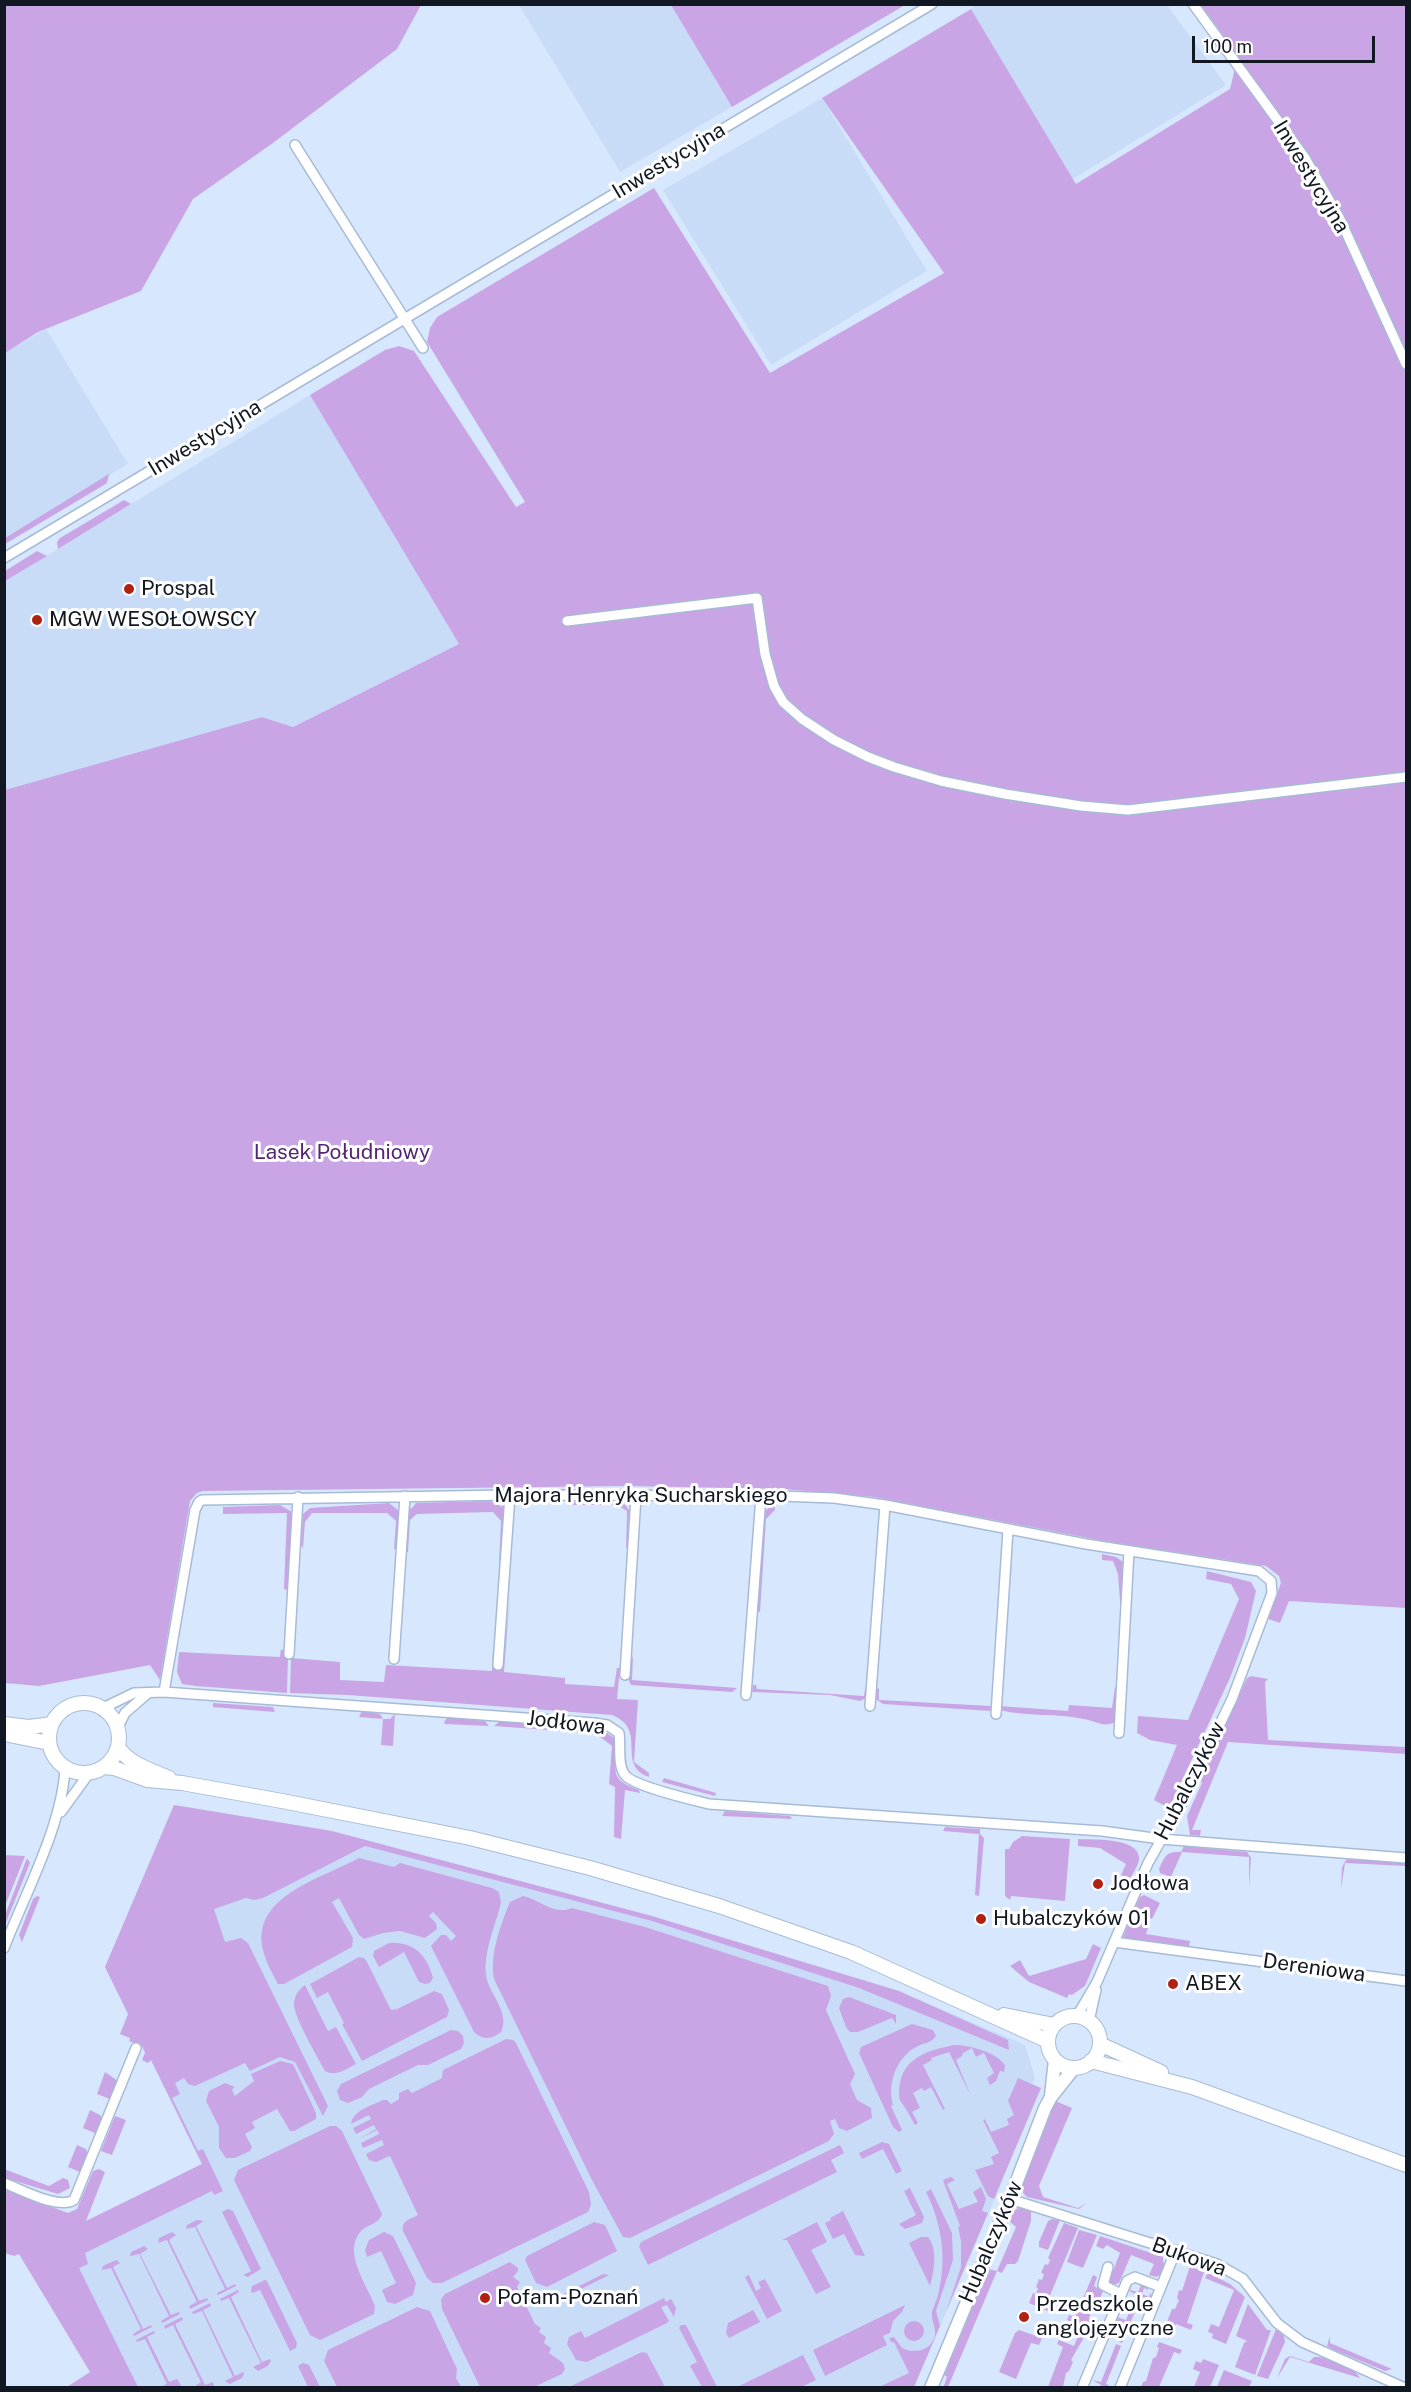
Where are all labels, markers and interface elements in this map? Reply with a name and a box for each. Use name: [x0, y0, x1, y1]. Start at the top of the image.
scale bar: [1195, 24, 1378, 62]
text: 100 m: [1203, 36, 1252, 57]
street label: Inwestycyjna: [1267, 116, 1355, 238]
street label: Inwestycyjna: [608, 117, 730, 205]
street label: Inwestycyjna: [144, 394, 266, 482]
place label: Prospal: [141, 576, 215, 602]
marker: Prospal: [122, 582, 136, 596]
place label: MGW WESOŁOWSCY: [49, 607, 257, 633]
marker: MGW WESOŁOWSCY: [30, 613, 44, 627]
park label: Lasek Południowy: [254, 1140, 430, 1166]
street label: Majora Henryka Sucharskiego: [494, 1483, 788, 1509]
street label: Jodłowa: [525, 1706, 607, 1740]
street label: Hubalczyków: [1149, 1717, 1231, 1845]
place label: Jodłowa: [1110, 1871, 1189, 1897]
marker: Jodłowa: [1091, 1877, 1105, 1891]
place label: Hubalczyków 01: [993, 1906, 1149, 1932]
marker: Hubalczyków 01: [974, 1912, 988, 1926]
street label: Dereniowa: [1261, 1948, 1367, 1988]
place label: ABEX: [1185, 1971, 1242, 1997]
marker: ABEX: [1166, 1977, 1180, 1991]
street label: Hubalczyków: [954, 2177, 1028, 2307]
street label: Bukowa: [1148, 2232, 1230, 2282]
place label: Pofam-Poznań: [497, 2285, 638, 2311]
marker: Pofam-Poznań: [478, 2291, 492, 2305]
place label: Przedszkole anglojęzyczne: [1036, 2292, 1174, 2342]
marker: Przedszkole anglojęzyczne: [1017, 2310, 1031, 2324]

